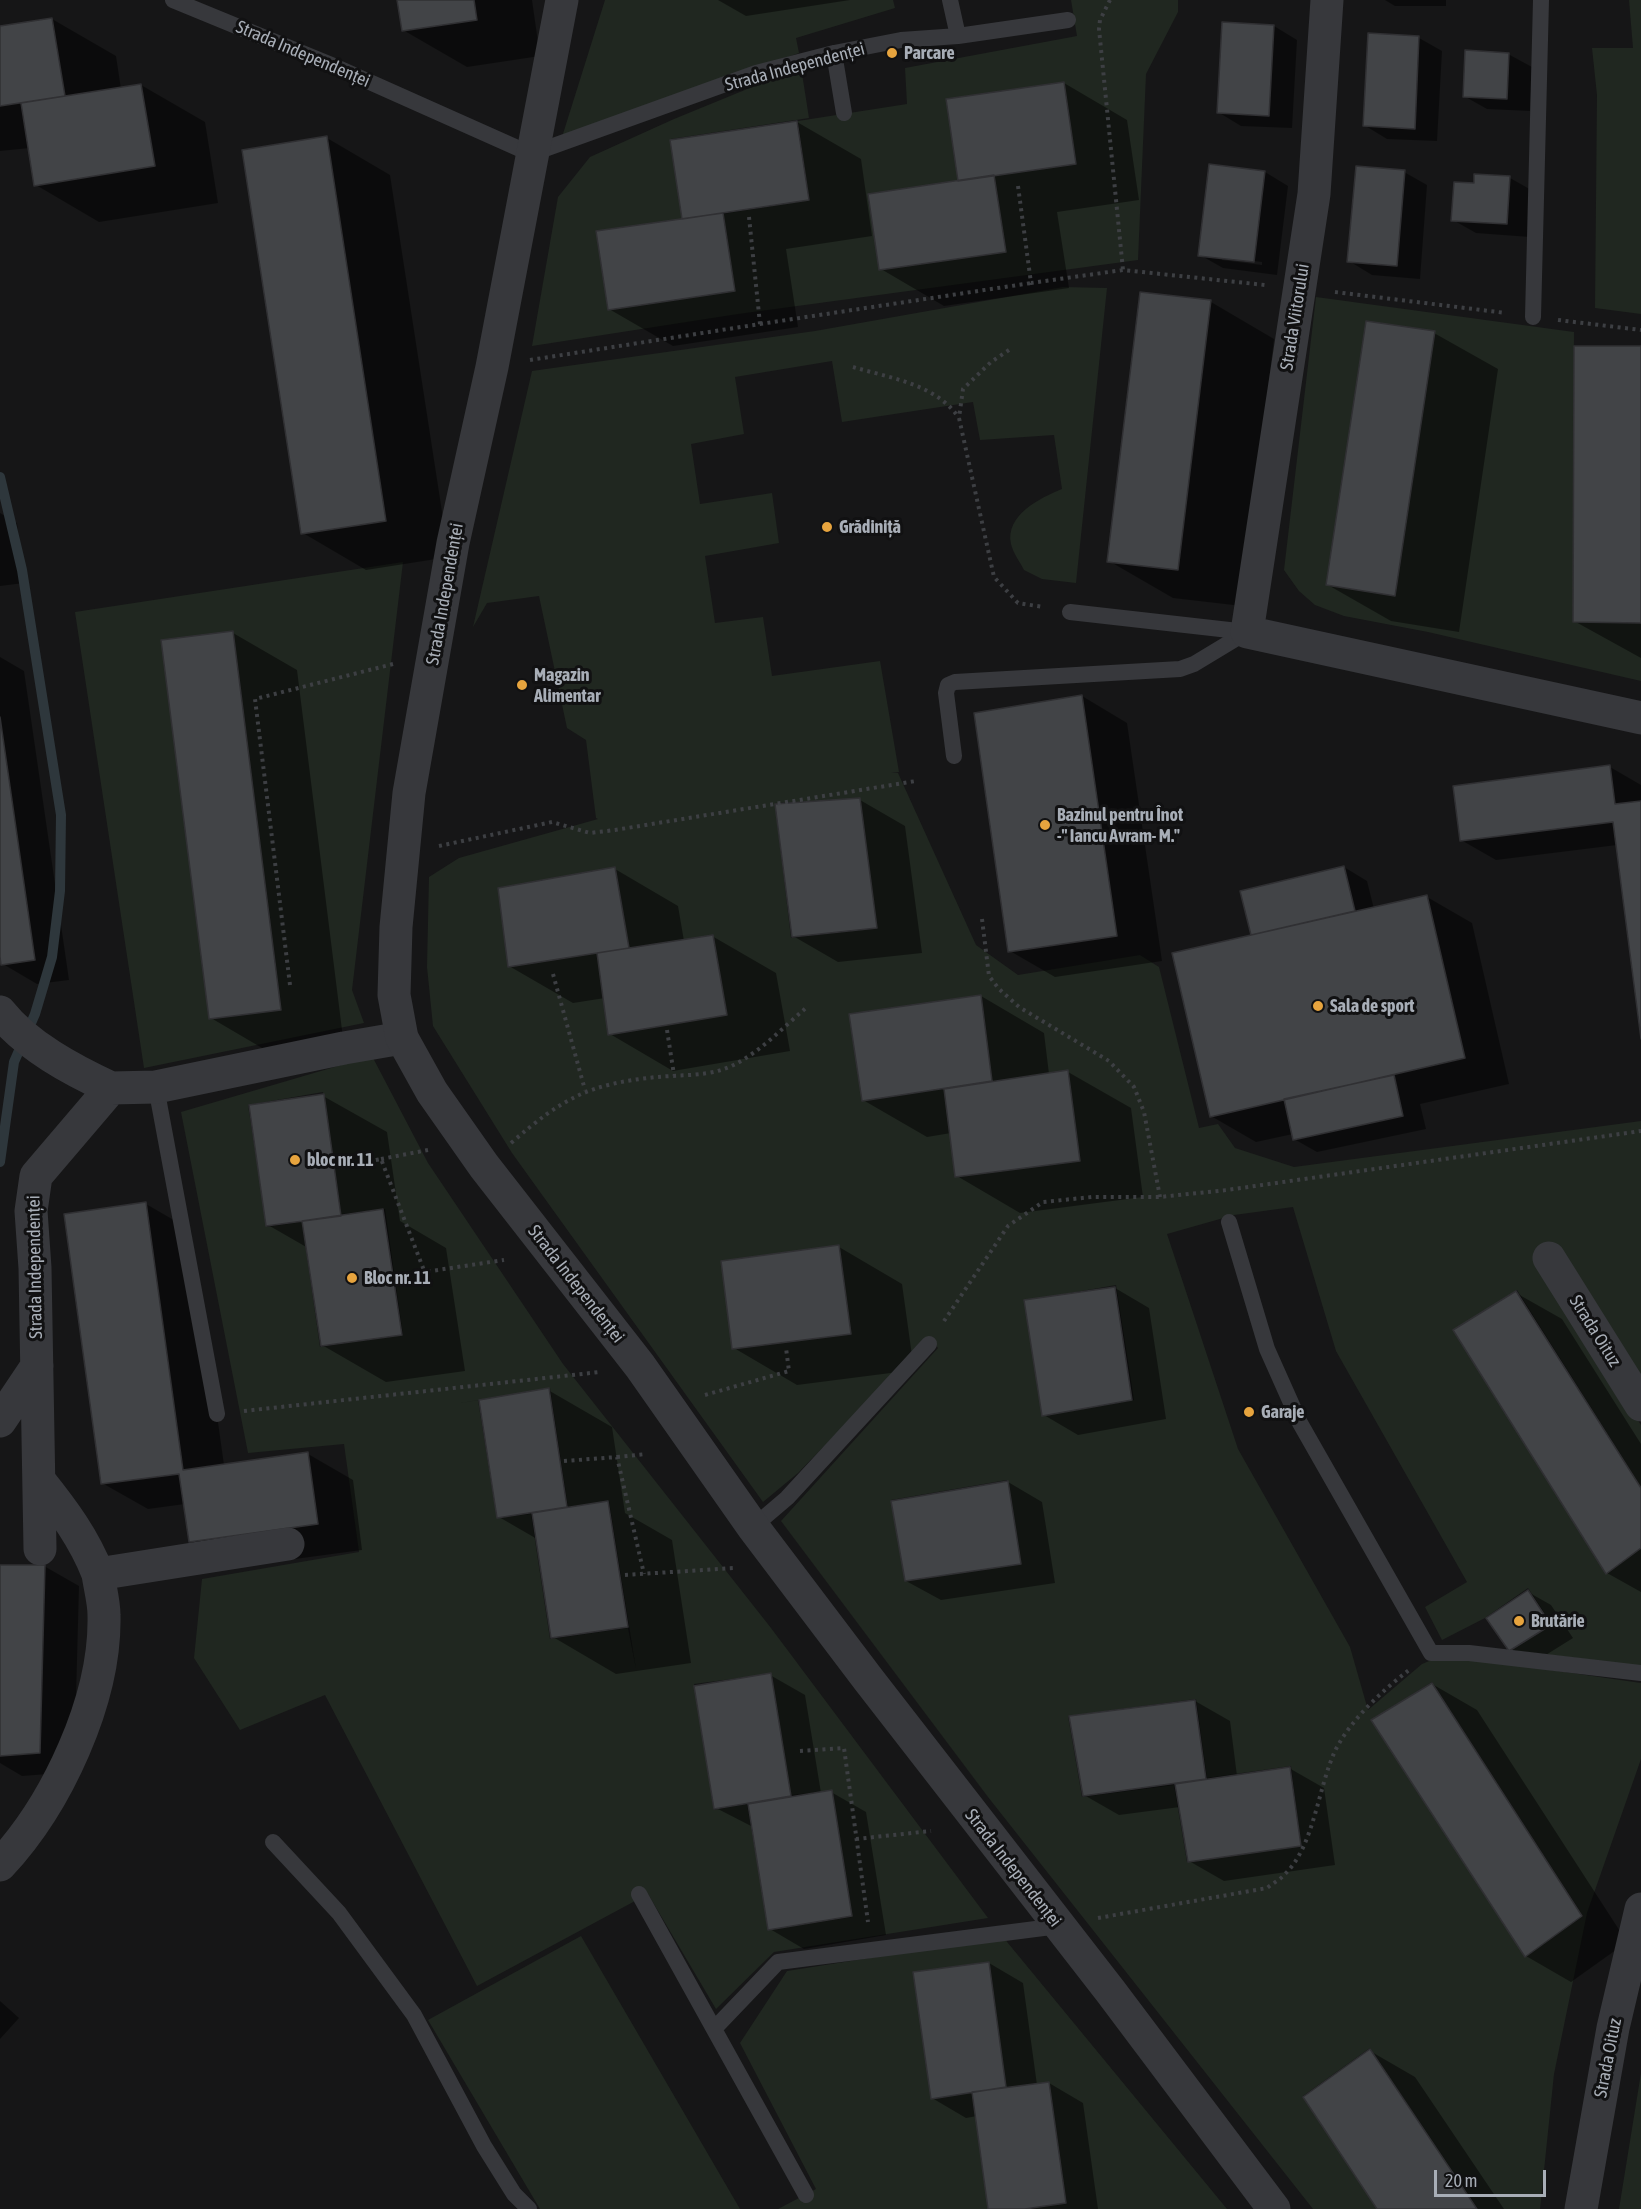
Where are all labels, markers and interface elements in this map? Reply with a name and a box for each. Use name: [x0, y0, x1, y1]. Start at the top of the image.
street label: Strada Independenței: [233, 16, 373, 92]
street label: Strada Independenței: [723, 38, 867, 96]
place label: Parcare: [904, 42, 955, 64]
marker: Parcare: [885, 46, 899, 60]
street label: Strada Viitorului: [1276, 262, 1314, 372]
place label: Grădiniță: [839, 516, 901, 538]
marker: Grădiniță: [820, 520, 834, 534]
street label: Strada Independenței: [422, 521, 468, 667]
place label: Magazin Alimentar: [534, 664, 600, 706]
marker: Magazin Alimentar: [515, 678, 529, 692]
place label: Bazinul pentru Înot -" Iancu Avram- M.": [1057, 804, 1183, 846]
marker: Bazinul pentru Înot -" Iancu Avram- M.": [1038, 818, 1052, 832]
place label: Sala de sport: [1330, 995, 1414, 1017]
marker: Sala de sport: [1311, 999, 1325, 1013]
place label: bloc nr. 11: [307, 1149, 374, 1171]
marker: bloc nr. 11: [288, 1153, 302, 1167]
street label: Strada Independenței: [23, 1195, 47, 1339]
street label: Strada Independenței: [523, 1221, 629, 1347]
place label: Bloc nr. 11: [364, 1267, 431, 1289]
marker: Bloc nr. 11: [345, 1271, 359, 1285]
street label: Strada Oituz: [1565, 1291, 1625, 1371]
place label: Garaje: [1261, 1401, 1305, 1423]
marker: Garaje: [1242, 1405, 1256, 1419]
place label: Brutărie: [1531, 1610, 1585, 1632]
marker: Brutărie: [1512, 1614, 1526, 1628]
street label: Strada Independenței: [960, 1805, 1066, 1931]
street label: Strada Oituz: [1590, 2016, 1626, 2100]
scale bar: [1437, 2158, 1550, 2196]
text: 20 m: [1445, 2170, 1477, 2191]

